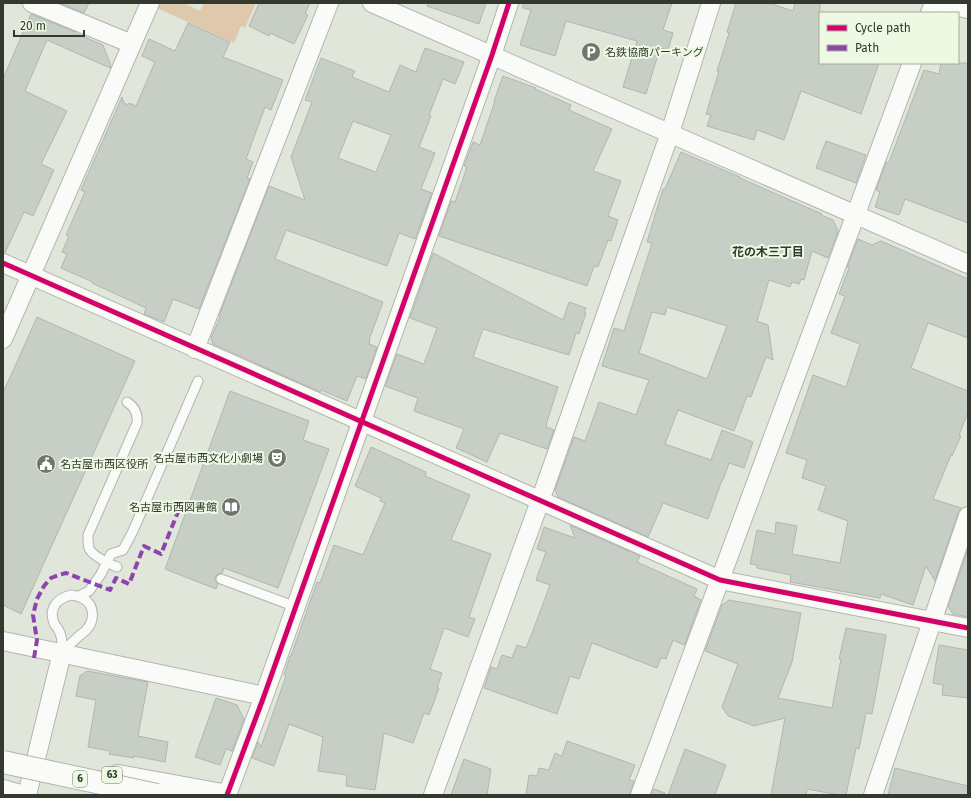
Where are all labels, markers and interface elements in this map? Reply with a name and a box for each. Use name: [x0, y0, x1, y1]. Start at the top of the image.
scale bar: [14, 12, 84, 38]
legend: [819, 12, 959, 64]
text: 20 m: [20, 19, 46, 33]
text: Cycle path: [855, 21, 911, 35]
parking icon: 名鉄協商パーキング: [580, 41, 602, 63]
text: Path: [855, 41, 879, 55]
place label: 名鉄協商パーキング: [605, 46, 704, 59]
district label: 花の木三丁目: [732, 245, 804, 259]
theatre icon: 名古屋市西文化小劇場: [266, 447, 288, 469]
place label: 名古屋市西文化小劇場: [153, 452, 263, 465]
public building icon: 名古屋市西区役所: [35, 453, 57, 475]
place label: 名古屋市西区役所: [60, 458, 149, 471]
library icon: 名古屋市西図書館: [220, 496, 242, 518]
place label: 名古屋市西図書館: [129, 501, 217, 514]
road number: 63: [102, 767, 122, 783]
road number: 6: [73, 771, 87, 787]

